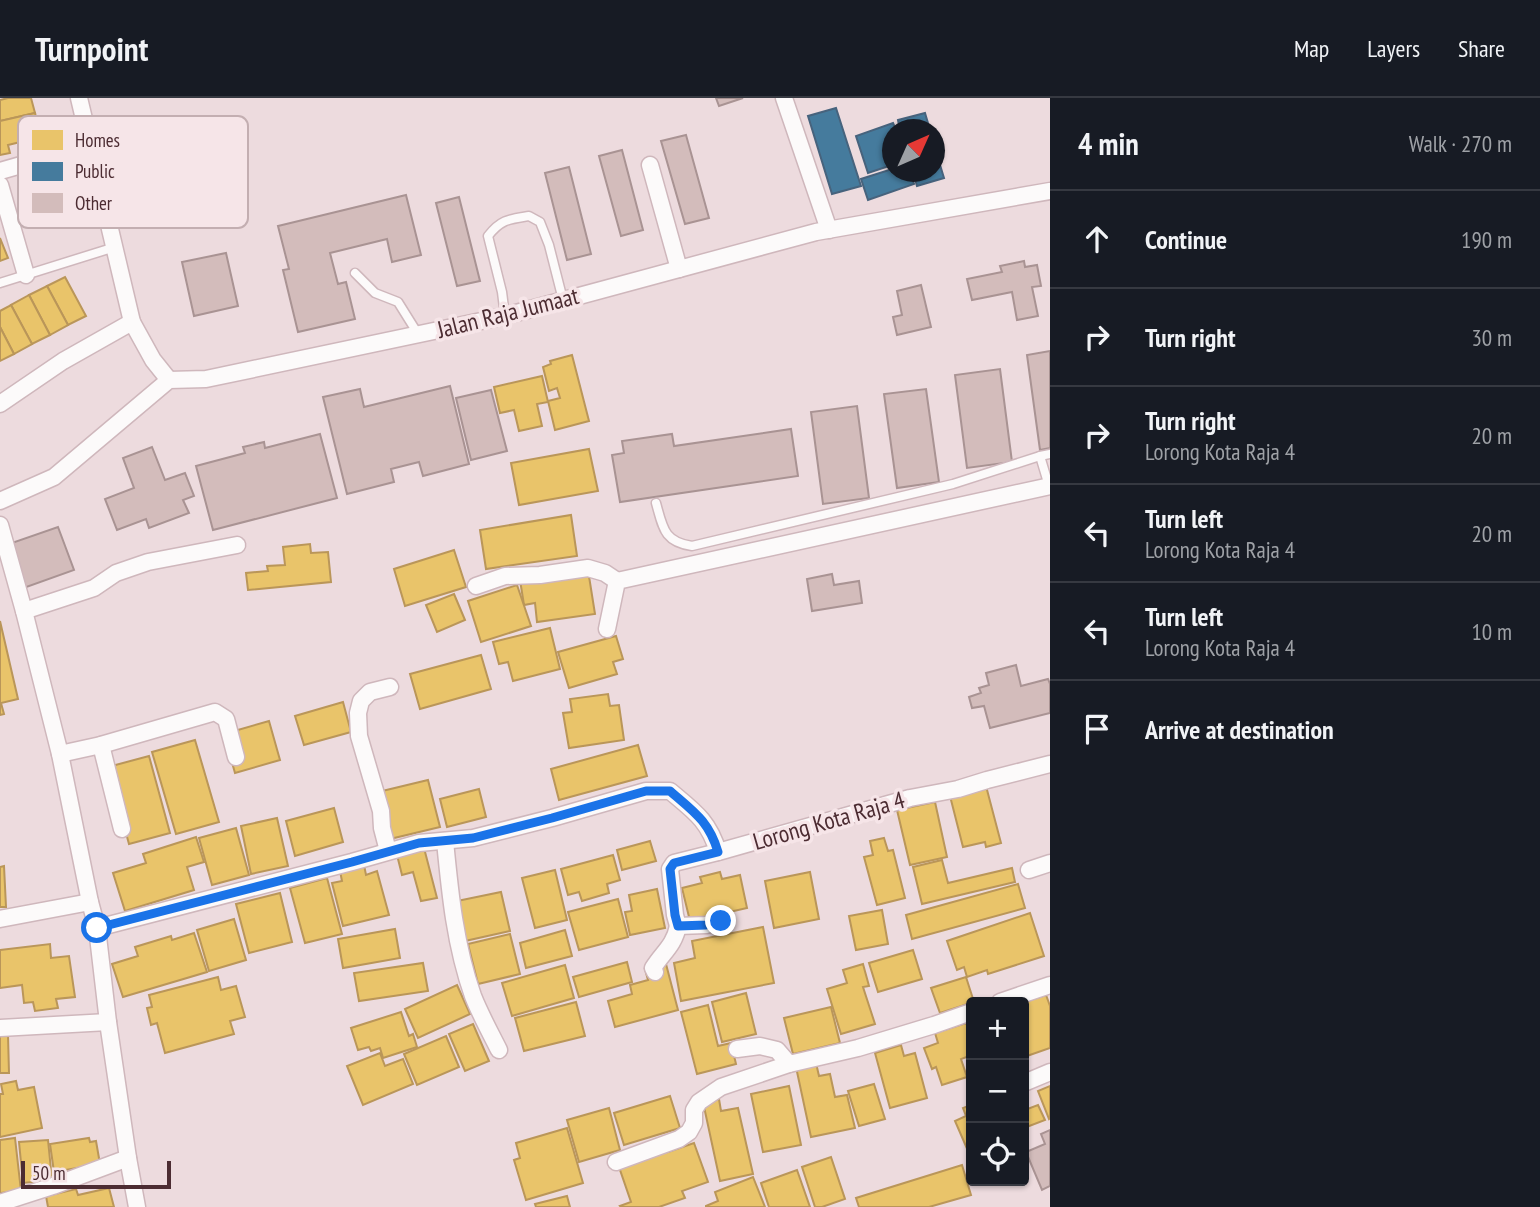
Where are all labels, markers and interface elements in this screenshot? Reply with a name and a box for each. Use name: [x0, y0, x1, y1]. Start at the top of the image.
text: Turnpoint: [35, 27, 148, 70]
text: Map: [1294, 33, 1329, 64]
text: Layers: [1367, 33, 1420, 64]
text: Share: [1458, 33, 1505, 64]
legend: [18, 116, 248, 228]
north arrow: [882, 119, 945, 182]
text: 4 min: [1078, 124, 1139, 163]
text: Homes: [75, 128, 120, 152]
text: Walk · 270 m: [1409, 129, 1512, 158]
text: Public: [75, 159, 115, 183]
text: Other: [75, 191, 113, 215]
icon: ahead: [1078, 220, 1116, 258]
text: Continue: [1145, 223, 1227, 256]
text: 190 m: [1461, 225, 1512, 254]
street label: Jalan Raja Jumaat: [433, 280, 582, 345]
icon: right: [1078, 318, 1116, 356]
text: Turn right: [1145, 321, 1236, 354]
text: 30 m: [1471, 323, 1512, 352]
text: Turn right: [1145, 404, 1236, 437]
icon: right: [1078, 416, 1116, 454]
text: 20 m: [1471, 421, 1512, 450]
text: Lorong Kota Raja 4: [1145, 437, 1295, 466]
text: Turn left: [1145, 502, 1223, 535]
icon: left: [1078, 514, 1116, 552]
text: 20 m: [1471, 519, 1512, 548]
text: Lorong Kota Raja 4: [1145, 535, 1295, 564]
text: Turn left: [1145, 600, 1223, 633]
icon: left: [1078, 612, 1116, 650]
text: 10 m: [1471, 617, 1512, 646]
text: Lorong Kota Raja 4: [1145, 633, 1295, 662]
icon: arrive: [1078, 710, 1116, 748]
text: Arrive at destination: [1145, 713, 1334, 746]
street label: Lorong Kota Raja 4: [749, 784, 909, 857]
route end: [705, 905, 736, 936]
route start: [81, 912, 112, 943]
map controls: [966, 997, 1029, 1186]
button: +: [966, 997, 1029, 1060]
button: −: [966, 1060, 1029, 1123]
button: locate: [966, 1123, 1029, 1186]
scale bar: [21, 1158, 172, 1190]
text: 50 m: [32, 1161, 66, 1185]

